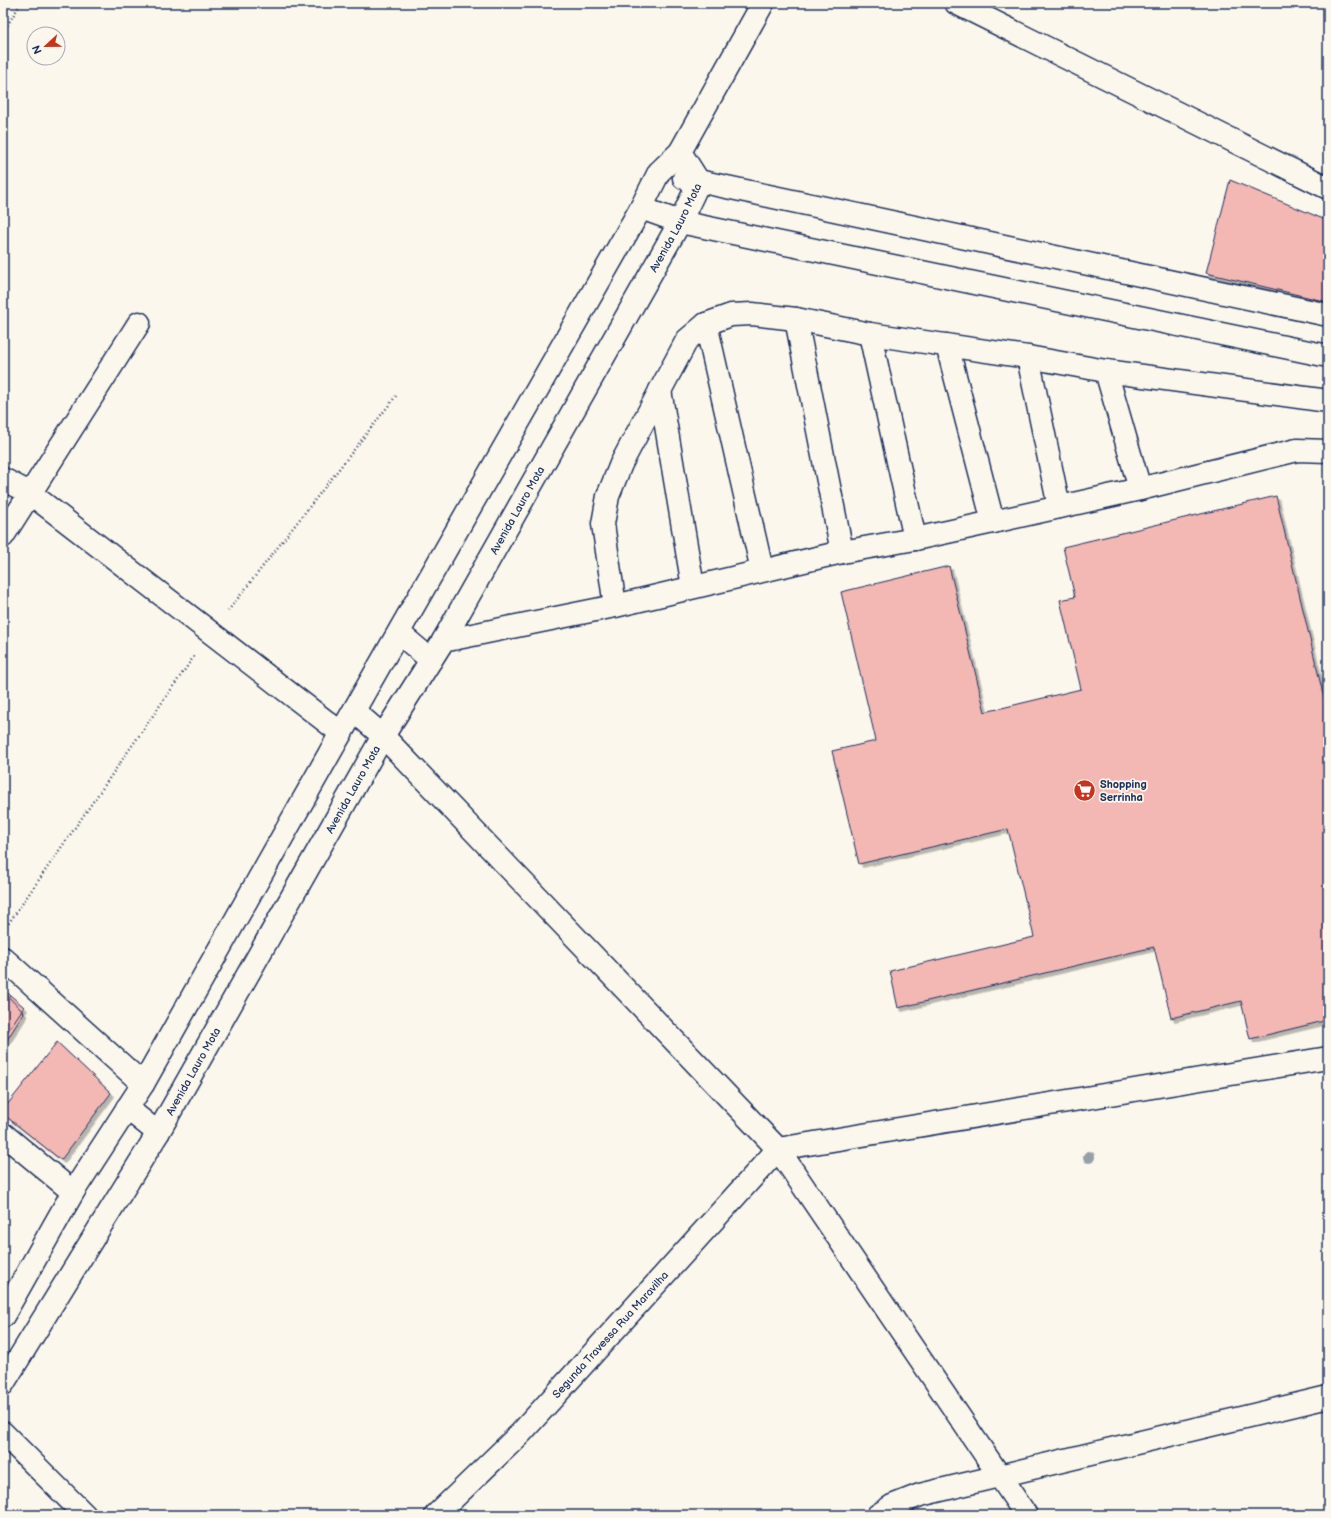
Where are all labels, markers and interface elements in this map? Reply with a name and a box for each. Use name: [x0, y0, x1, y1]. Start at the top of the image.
north arrow: [26, 26, 66, 66]
text: N: [30, 43, 45, 56]
street label: Avenida Lauro Mota: [647, 181, 704, 274]
street label: Avenida Lauro Mota: [487, 464, 547, 556]
street label: Avenida Lauro Mota: [323, 743, 383, 836]
supermarket icon: Shopping Serrinha: [1072, 777, 1098, 803]
place label: Shopping Serrinha: [1100, 778, 1147, 804]
street label: Avenida Lauro Mota: [163, 1025, 223, 1117]
street label: Segunda Travessa Rua Maravilha: [549, 1268, 671, 1401]

